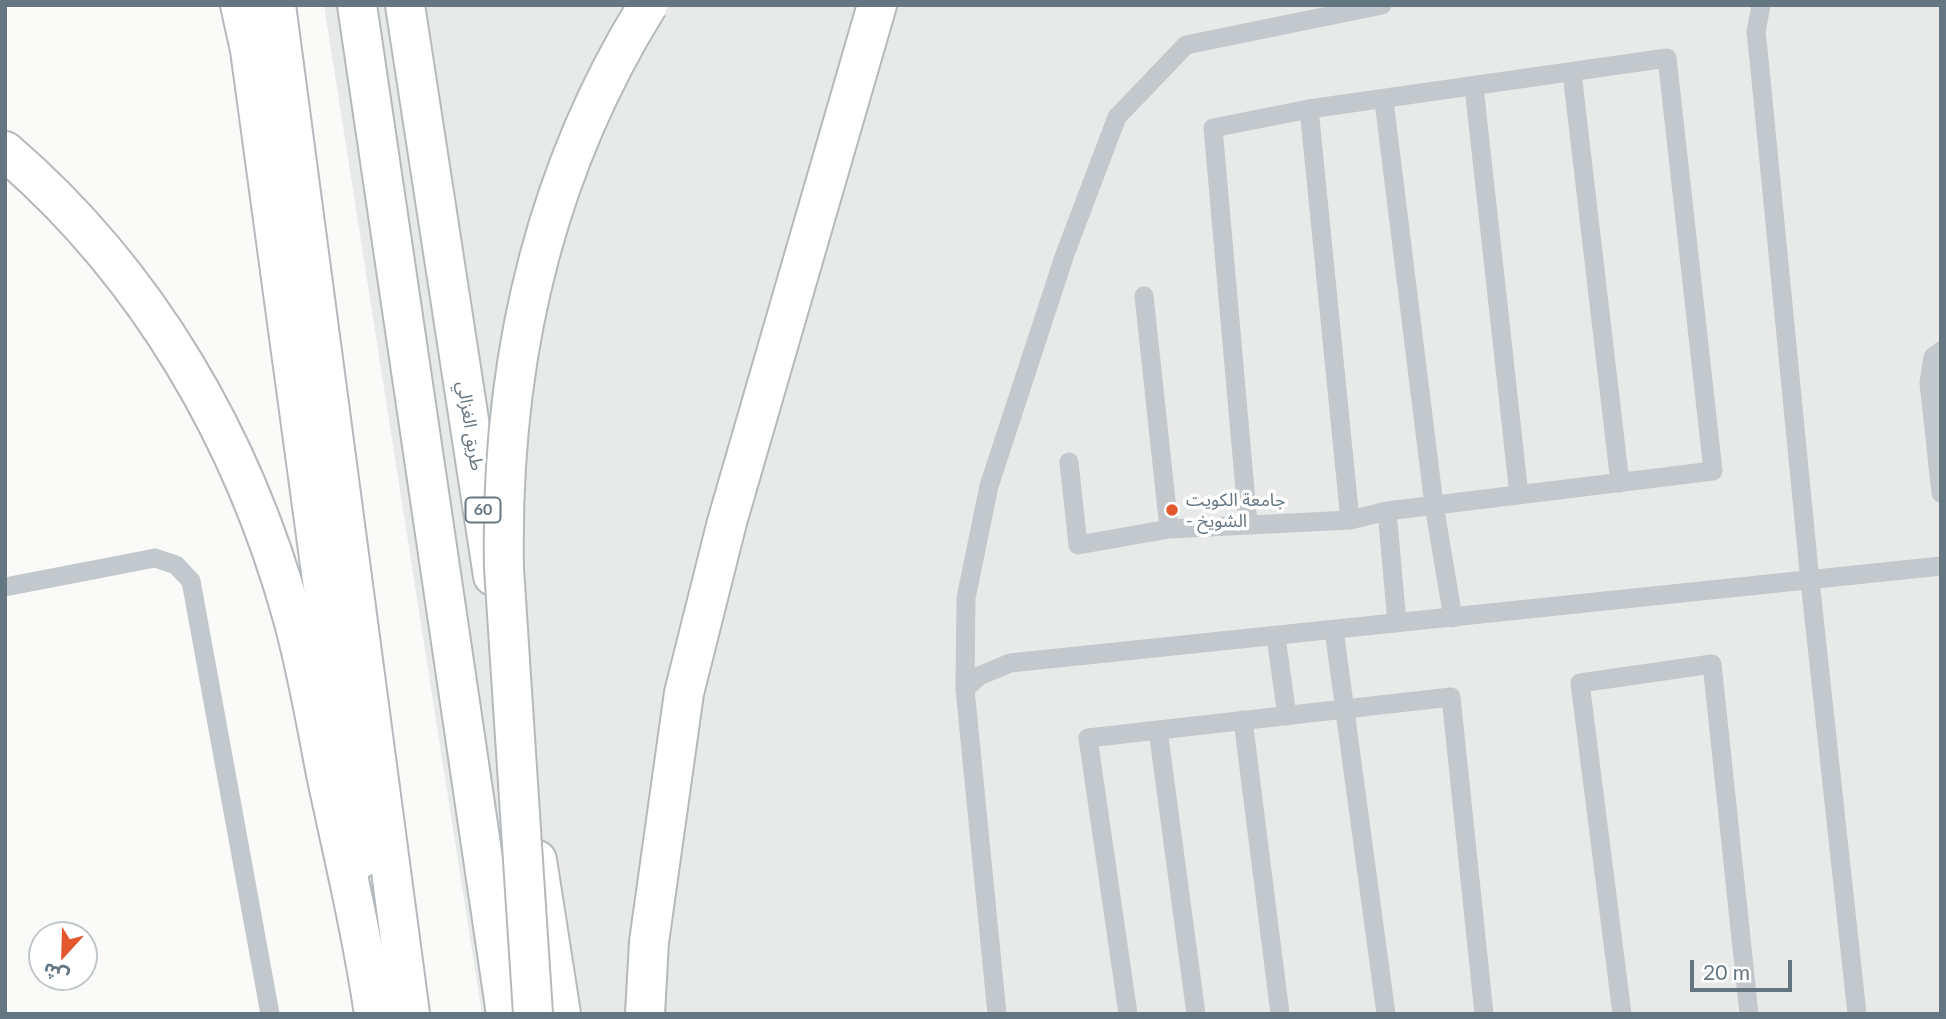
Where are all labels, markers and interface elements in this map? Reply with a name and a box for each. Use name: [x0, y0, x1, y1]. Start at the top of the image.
street label: طريق الغزالي: [452, 380, 488, 472]
place label: جامعة الكويت - الشويخ: [1186, 489, 1286, 532]
road number: 60: [466, 498, 500, 523]
marker: جامعة الكويت - الشويخ: [1164, 502, 1180, 518]
north arrow: [28, 921, 98, 991]
scale bar: [1694, 946, 1796, 990]
text: ش: [39, 959, 72, 990]
text: 20 m: [1703, 959, 1750, 984]

